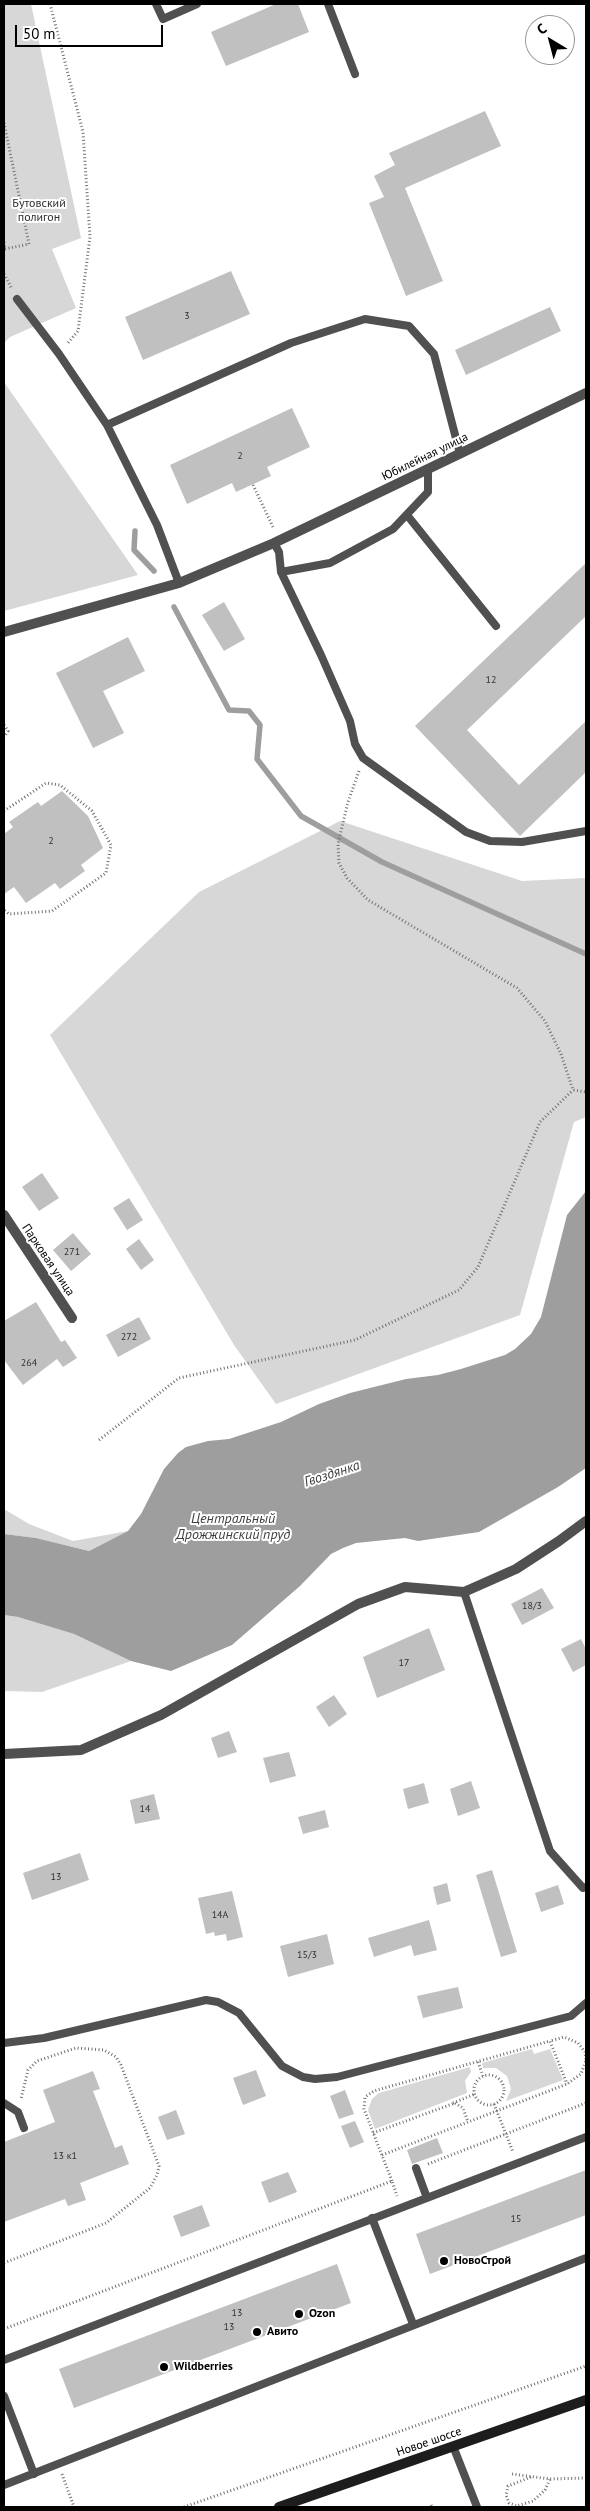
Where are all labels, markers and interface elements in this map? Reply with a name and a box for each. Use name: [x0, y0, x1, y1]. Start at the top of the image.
scale bar: [18, 15, 165, 47]
north arrow: [525, 15, 575, 65]
text: С: [533, 19, 550, 38]
text: 50 m: [23, 24, 56, 43]
park label: Бутовский полигон: [12, 197, 66, 225]
house number: 3: [184, 310, 190, 322]
street label: Юбилейная улица: [379, 430, 471, 484]
house number: 2: [237, 450, 243, 462]
house number: 12: [486, 674, 496, 686]
house number: 2: [48, 835, 54, 847]
street label: Парковая улица: [19, 1221, 77, 1299]
house number: 271: [64, 1246, 80, 1258]
house number: 272: [121, 1331, 137, 1343]
house number: 264: [21, 1357, 37, 1369]
water label: Гвоздянка: [302, 1457, 362, 1491]
water label: Центральный Дрожжинский пруд: [176, 1511, 290, 1544]
house number: 18/3: [522, 1600, 542, 1612]
house number: 17: [399, 1657, 409, 1669]
house number: 14: [140, 1803, 150, 1815]
house number: 13: [51, 1871, 61, 1883]
house number: 14А: [212, 1909, 228, 1921]
house number: 15/3: [297, 1949, 317, 1961]
house number: 13 к1: [53, 2150, 77, 2162]
house number: 15: [511, 2213, 521, 2225]
place label: НовоСтрой: [454, 2254, 511, 2268]
marker: НовоСтрой: [438, 2255, 450, 2267]
house number: 13: [232, 2307, 242, 2319]
place label: Ozon: [309, 2307, 335, 2321]
marker: Ozon: [293, 2308, 305, 2320]
house number: 13: [224, 2321, 234, 2333]
place label: Авито: [267, 2325, 298, 2339]
marker: Авито: [251, 2326, 263, 2338]
place label: Wildberries: [174, 2360, 233, 2374]
marker: Wildberries: [158, 2361, 170, 2373]
street label: Новое шоссе: [395, 2424, 463, 2460]

